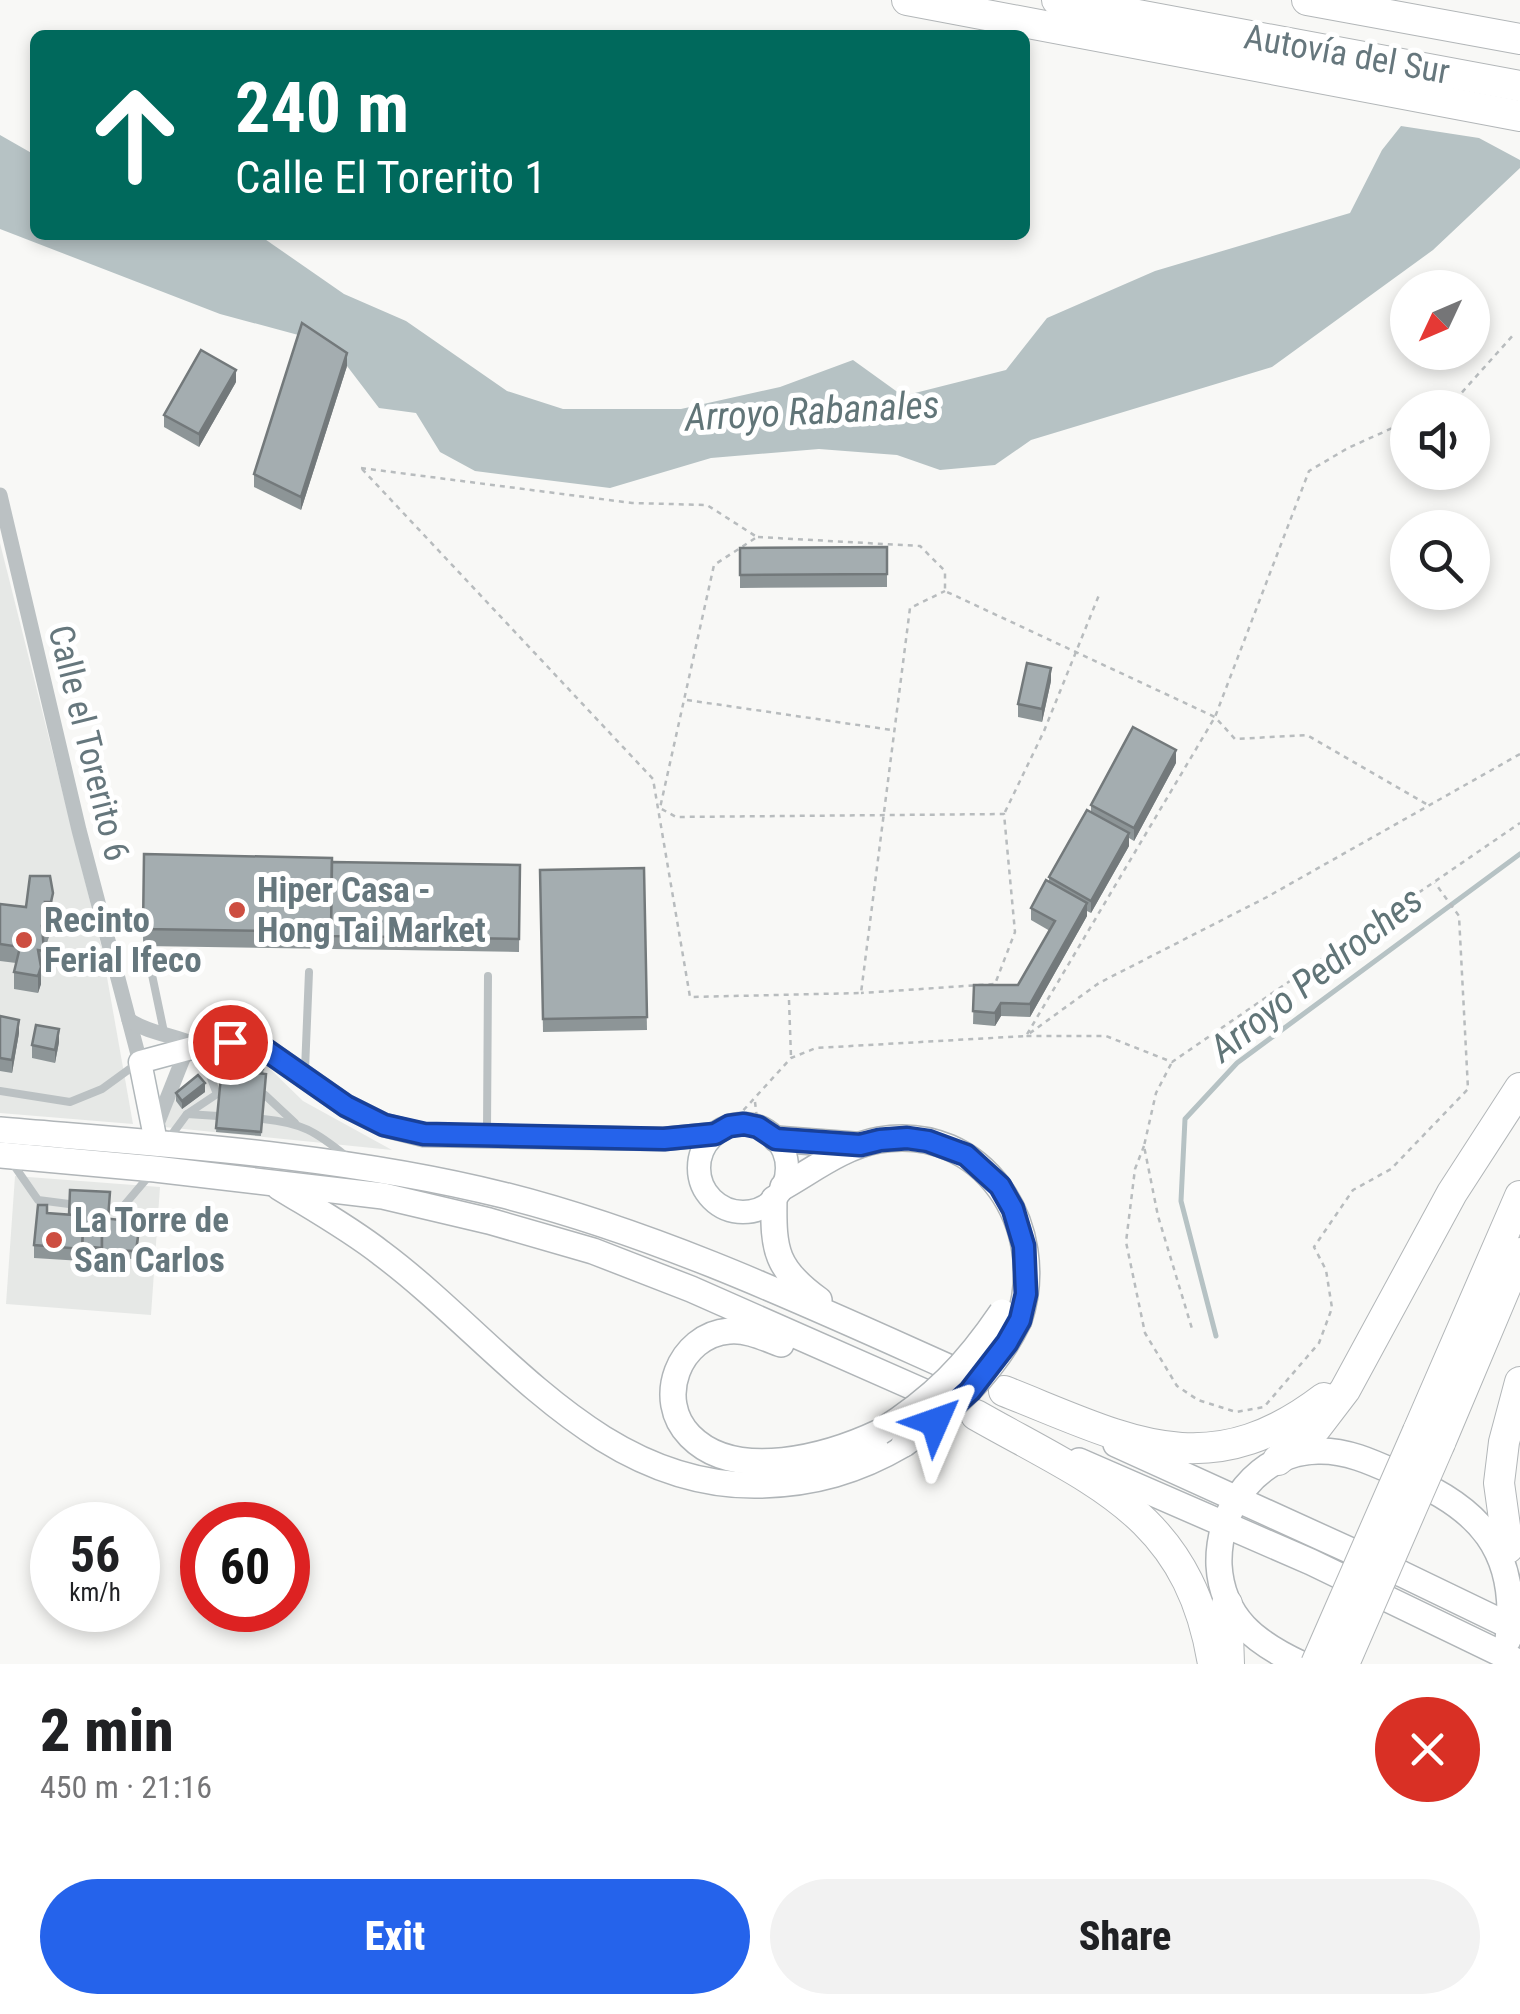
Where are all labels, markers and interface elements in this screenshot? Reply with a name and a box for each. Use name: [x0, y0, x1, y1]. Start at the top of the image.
street label: Autovía del Sur: [1241, 16, 1453, 93]
text: 240 m: [235, 67, 409, 149]
icon: ahead: [70, 70, 200, 200]
text: Calle El Torerito 1: [235, 151, 547, 204]
north arrow: [1390, 270, 1490, 370]
map controls: [1390, 270, 1490, 610]
water label: Arroyo Rabanales: [682, 382, 940, 440]
button: sound: [1390, 390, 1490, 490]
button: search: [1390, 510, 1490, 610]
street label: Calle el Torerito 6: [39, 621, 138, 865]
place label: Hiper Casa - Hong Tai Market: [257, 870, 486, 951]
water label: Arroyo Pedroches: [1199, 877, 1431, 1072]
marker: Hiper Casa - Hong Tai Market: [226, 899, 248, 921]
place label: Recinto Ferial Ifeco: [44, 900, 202, 981]
marker: Recinto Ferial Ifeco: [13, 929, 35, 951]
pin: [188, 1000, 273, 1085]
icon: arrive: [203, 1015, 258, 1070]
place label: La Torre de San Carlos: [74, 1200, 229, 1281]
marker: La Torre de San Carlos: [43, 1229, 65, 1251]
position arrow: [883, 1370, 987, 1474]
speed limit sign: 60: [180, 1502, 310, 1632]
text: 56: [70, 1526, 120, 1584]
text: km/h: [69, 1578, 121, 1607]
text: 2 min: [40, 1695, 174, 1766]
button: close: [1375, 1697, 1480, 1802]
text: 450 m · 21:16: [40, 1768, 212, 1806]
button: Exit: [40, 1879, 750, 1994]
button: Share: [770, 1879, 1480, 1994]

